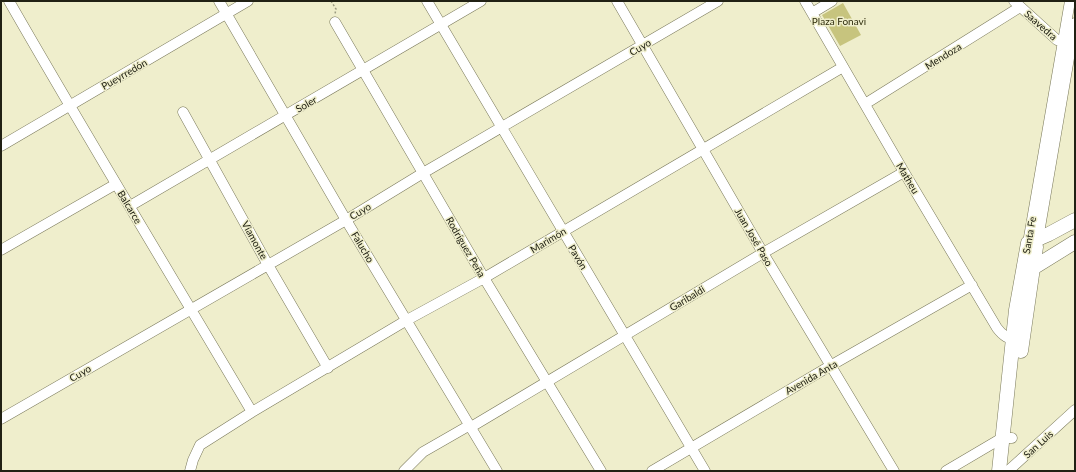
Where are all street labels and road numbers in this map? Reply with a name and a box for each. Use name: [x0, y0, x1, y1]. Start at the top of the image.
street label: Saavedra: [1022, 7, 1060, 43]
street label: Cuyo: [627, 36, 653, 58]
street label: Mendoza: [923, 40, 963, 72]
street label: Pueyrredón: [99, 56, 149, 92]
street label: Soler: [293, 93, 319, 115]
street label: Matheu: [894, 160, 922, 196]
street label: Balcarce: [115, 188, 145, 226]
street label: Cuyo: [347, 200, 373, 222]
street label: Juan José Paso: [733, 206, 776, 269]
street label: Rodríguez Peña: [444, 215, 488, 279]
street label: Santa Fe: [1020, 216, 1038, 254]
street label: Viamonte: [239, 219, 271, 261]
street label: Marimón: [528, 225, 568, 255]
street label: Falucho: [349, 229, 377, 265]
street label: Pavón: [566, 242, 590, 272]
street label: Garibaldi: [667, 283, 707, 313]
street label: Avenida Anta: [783, 357, 839, 397]
street label: Cuyo: [67, 362, 93, 384]
street label: San Luis: [1021, 428, 1055, 460]

